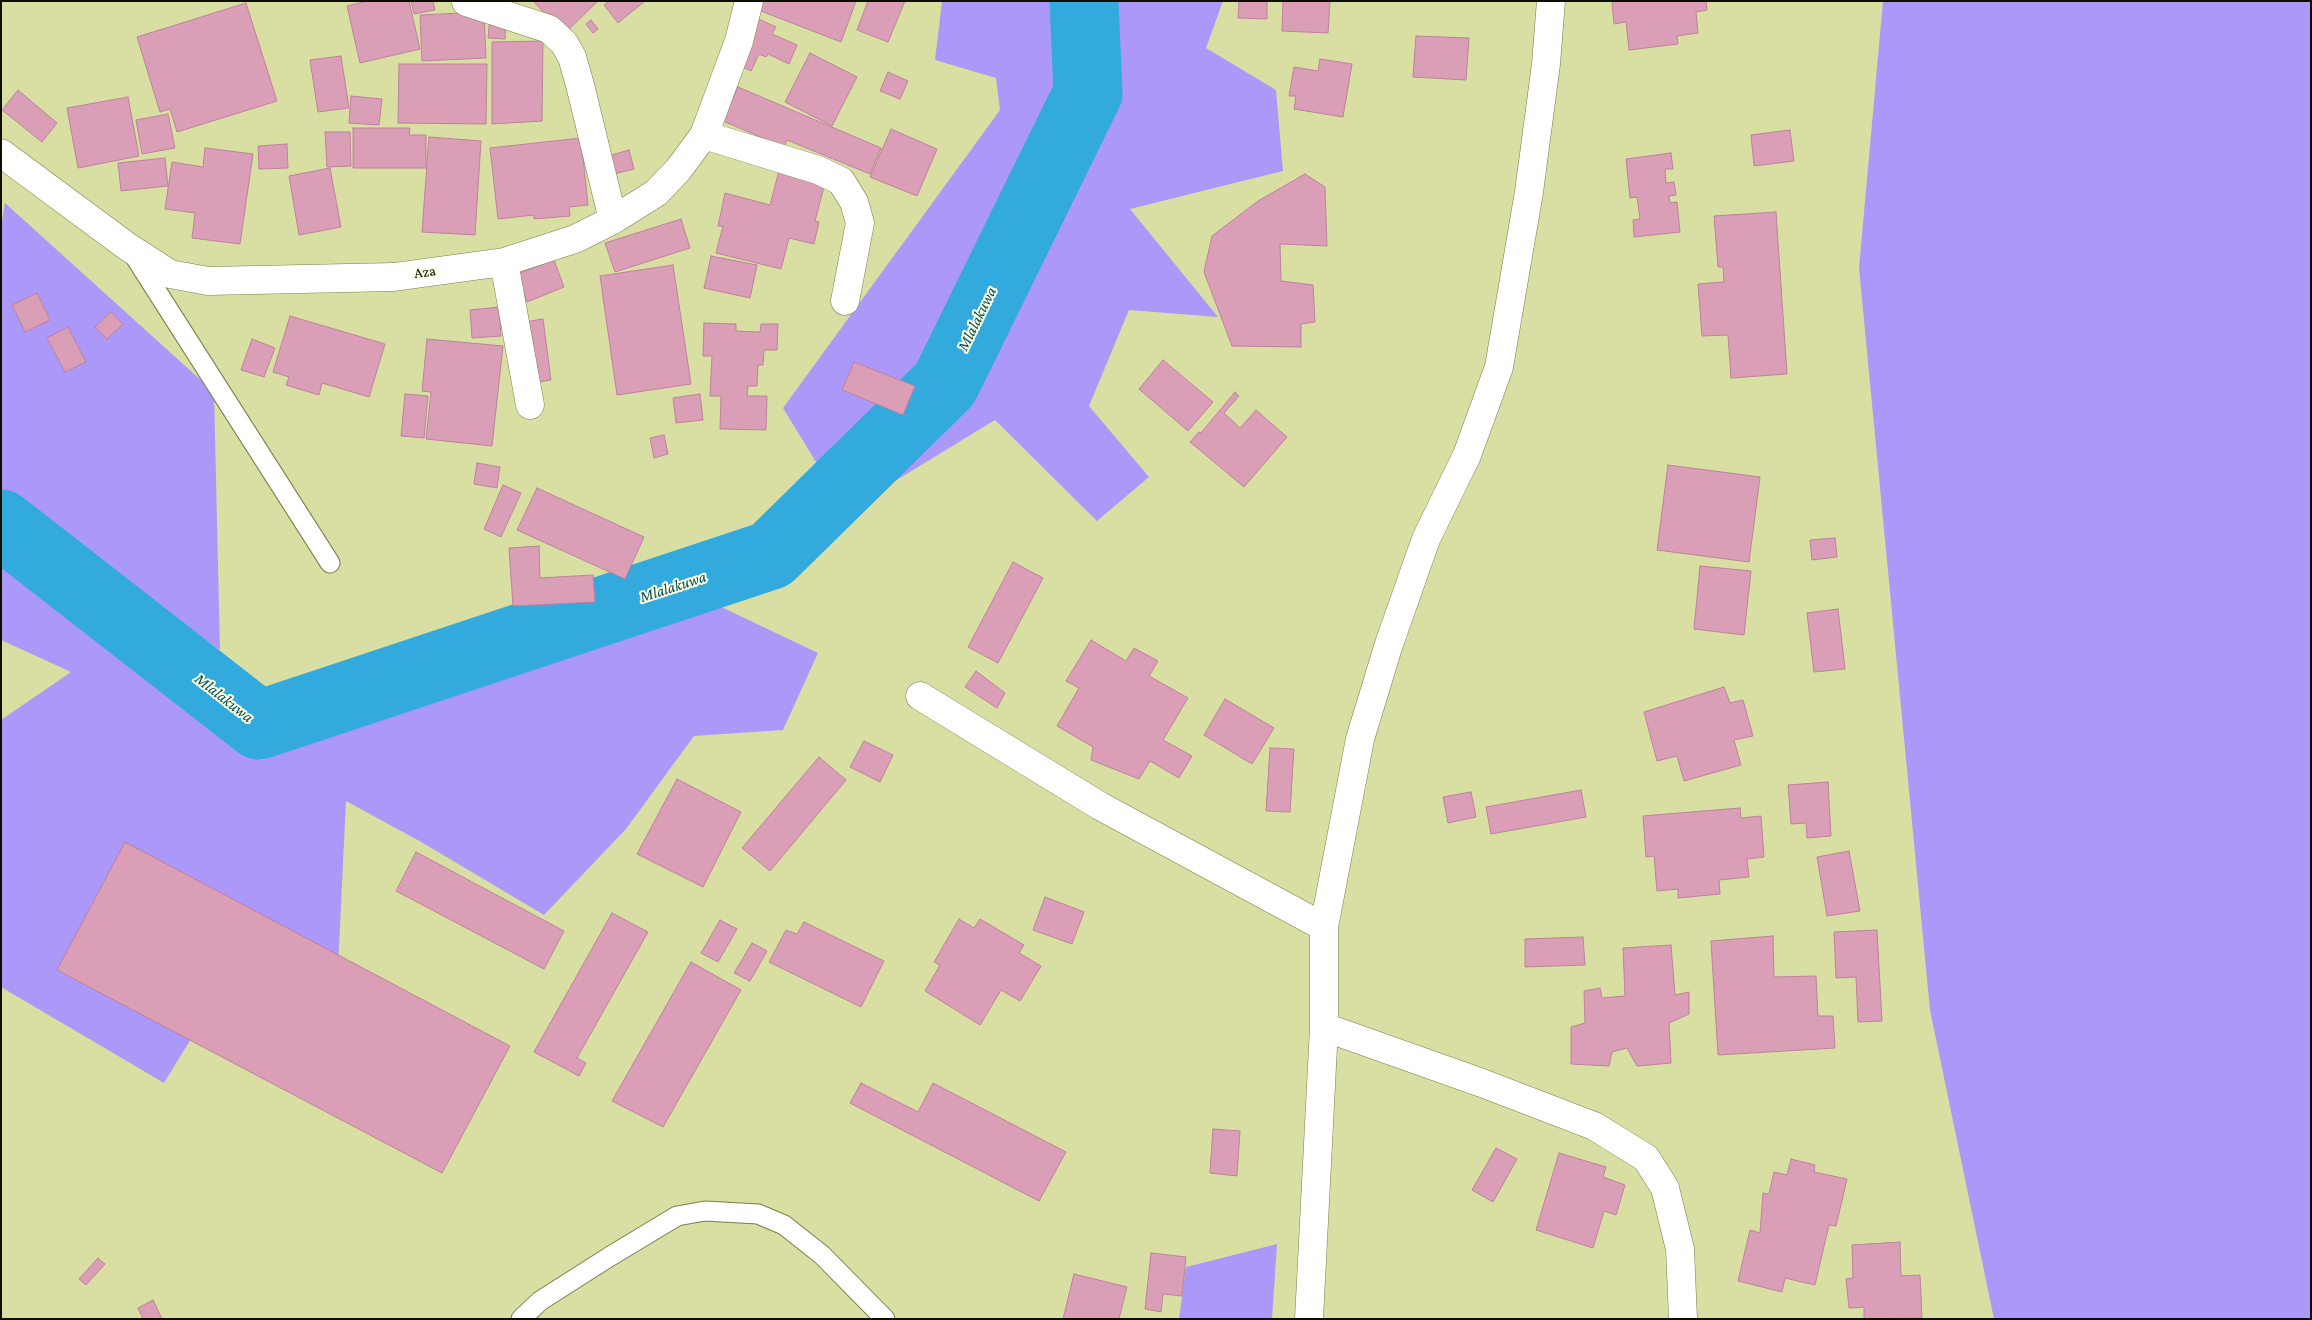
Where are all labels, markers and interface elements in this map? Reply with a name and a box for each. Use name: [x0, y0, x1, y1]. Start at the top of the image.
street label: Aza: [413, 262, 437, 282]
water label: Mlalakuwa: [953, 284, 1001, 354]
water label: Mlalakuwa: [637, 567, 709, 607]
water label: Mlalakuwa: [191, 669, 257, 727]

